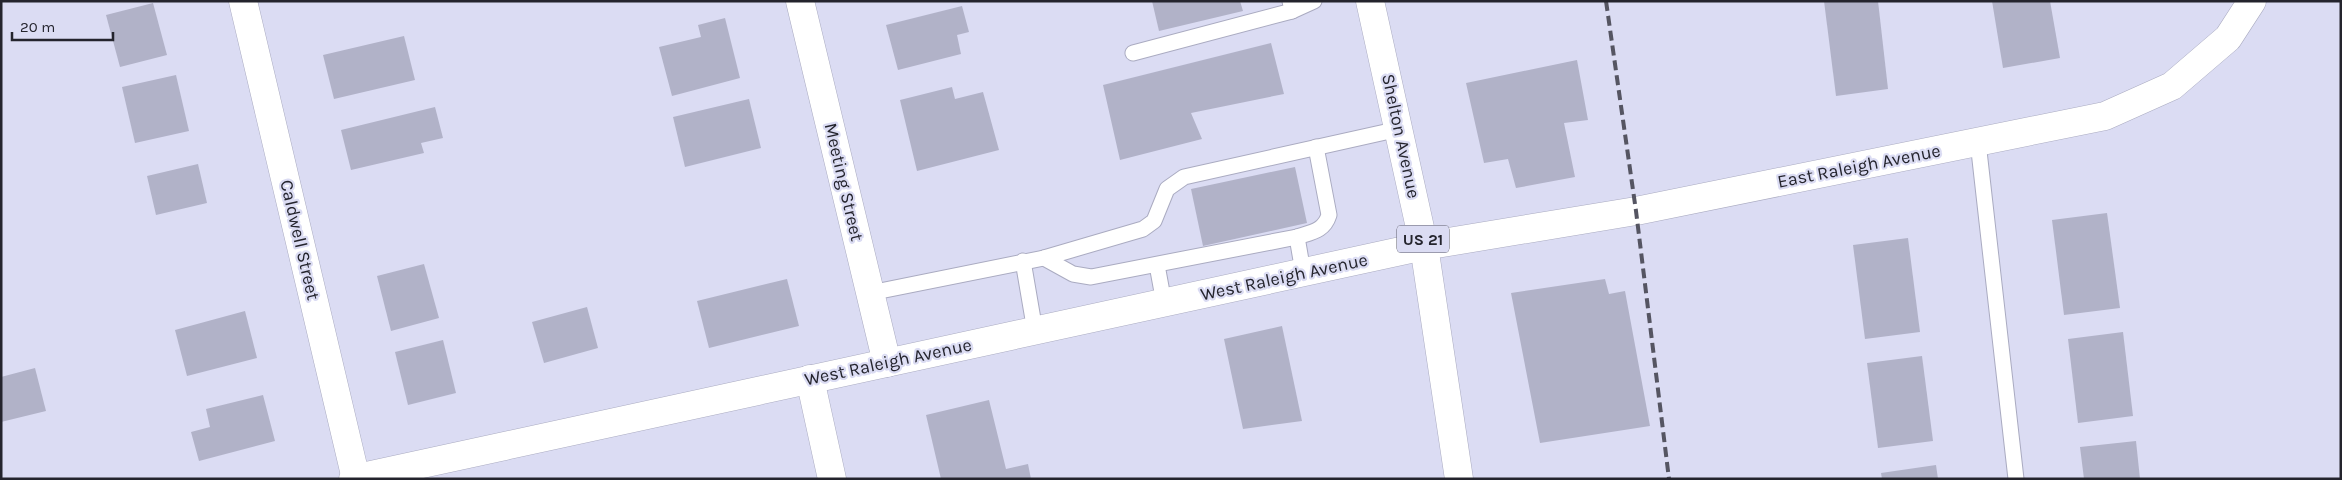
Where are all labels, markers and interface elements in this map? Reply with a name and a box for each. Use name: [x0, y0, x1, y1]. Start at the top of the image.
scale bar: [12, 10, 114, 42]
text: 20 m: [20, 18, 55, 36]
street label: Shelton Avenue: [1377, 72, 1425, 200]
street label: Meeting Street: [820, 121, 868, 243]
street label: East Raleigh Avenue: [1776, 139, 1942, 193]
street label: Caldwell Street: [275, 178, 325, 302]
road number: US 21: [1397, 225, 1449, 252]
street label: West Raleigh Avenue: [1198, 249, 1370, 305]
street label: West Raleigh Avenue: [802, 334, 974, 390]

